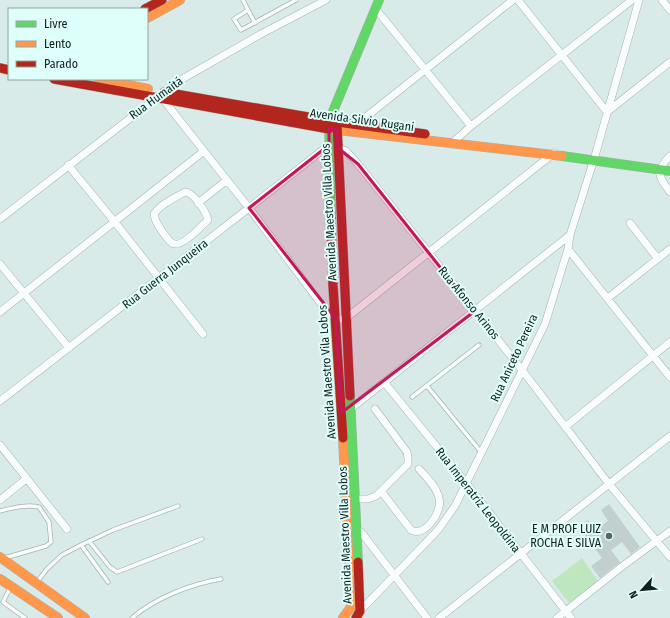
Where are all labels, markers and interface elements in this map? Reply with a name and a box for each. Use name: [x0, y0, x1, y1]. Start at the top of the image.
legend: [8, 8, 148, 80]
text: Livre: [44, 17, 68, 31]
text: Lento: [44, 37, 71, 51]
text: Parado: [44, 57, 78, 71]
street label: Rua Humaitá: [126, 74, 186, 122]
street label: Avenida Silvio Rugani: [309, 106, 415, 134]
street label: Avenida Maestro Villa Lobos: [318, 143, 340, 281]
street label: Rua Guerra Junqueira: [119, 236, 211, 312]
street label: Rua Afonso Arinos: [435, 264, 503, 342]
street label: Avenida Maestro Vila Lobos: [315, 304, 339, 440]
street label: Rua Aniceto Pereira: [488, 312, 541, 404]
street label: Rua Imperatriz Leopoldina: [433, 445, 523, 555]
street label: Avenida Maestro Villa Lobos: [336, 466, 354, 604]
place label: E M PROF LUIZ ROCHA E SILVA: [530, 522, 602, 550]
marker: E M PROF LUIZ ROCHA E SILVA: [604, 531, 614, 541]
north arrow: [622, 570, 662, 610]
text: N: [626, 588, 641, 600]

